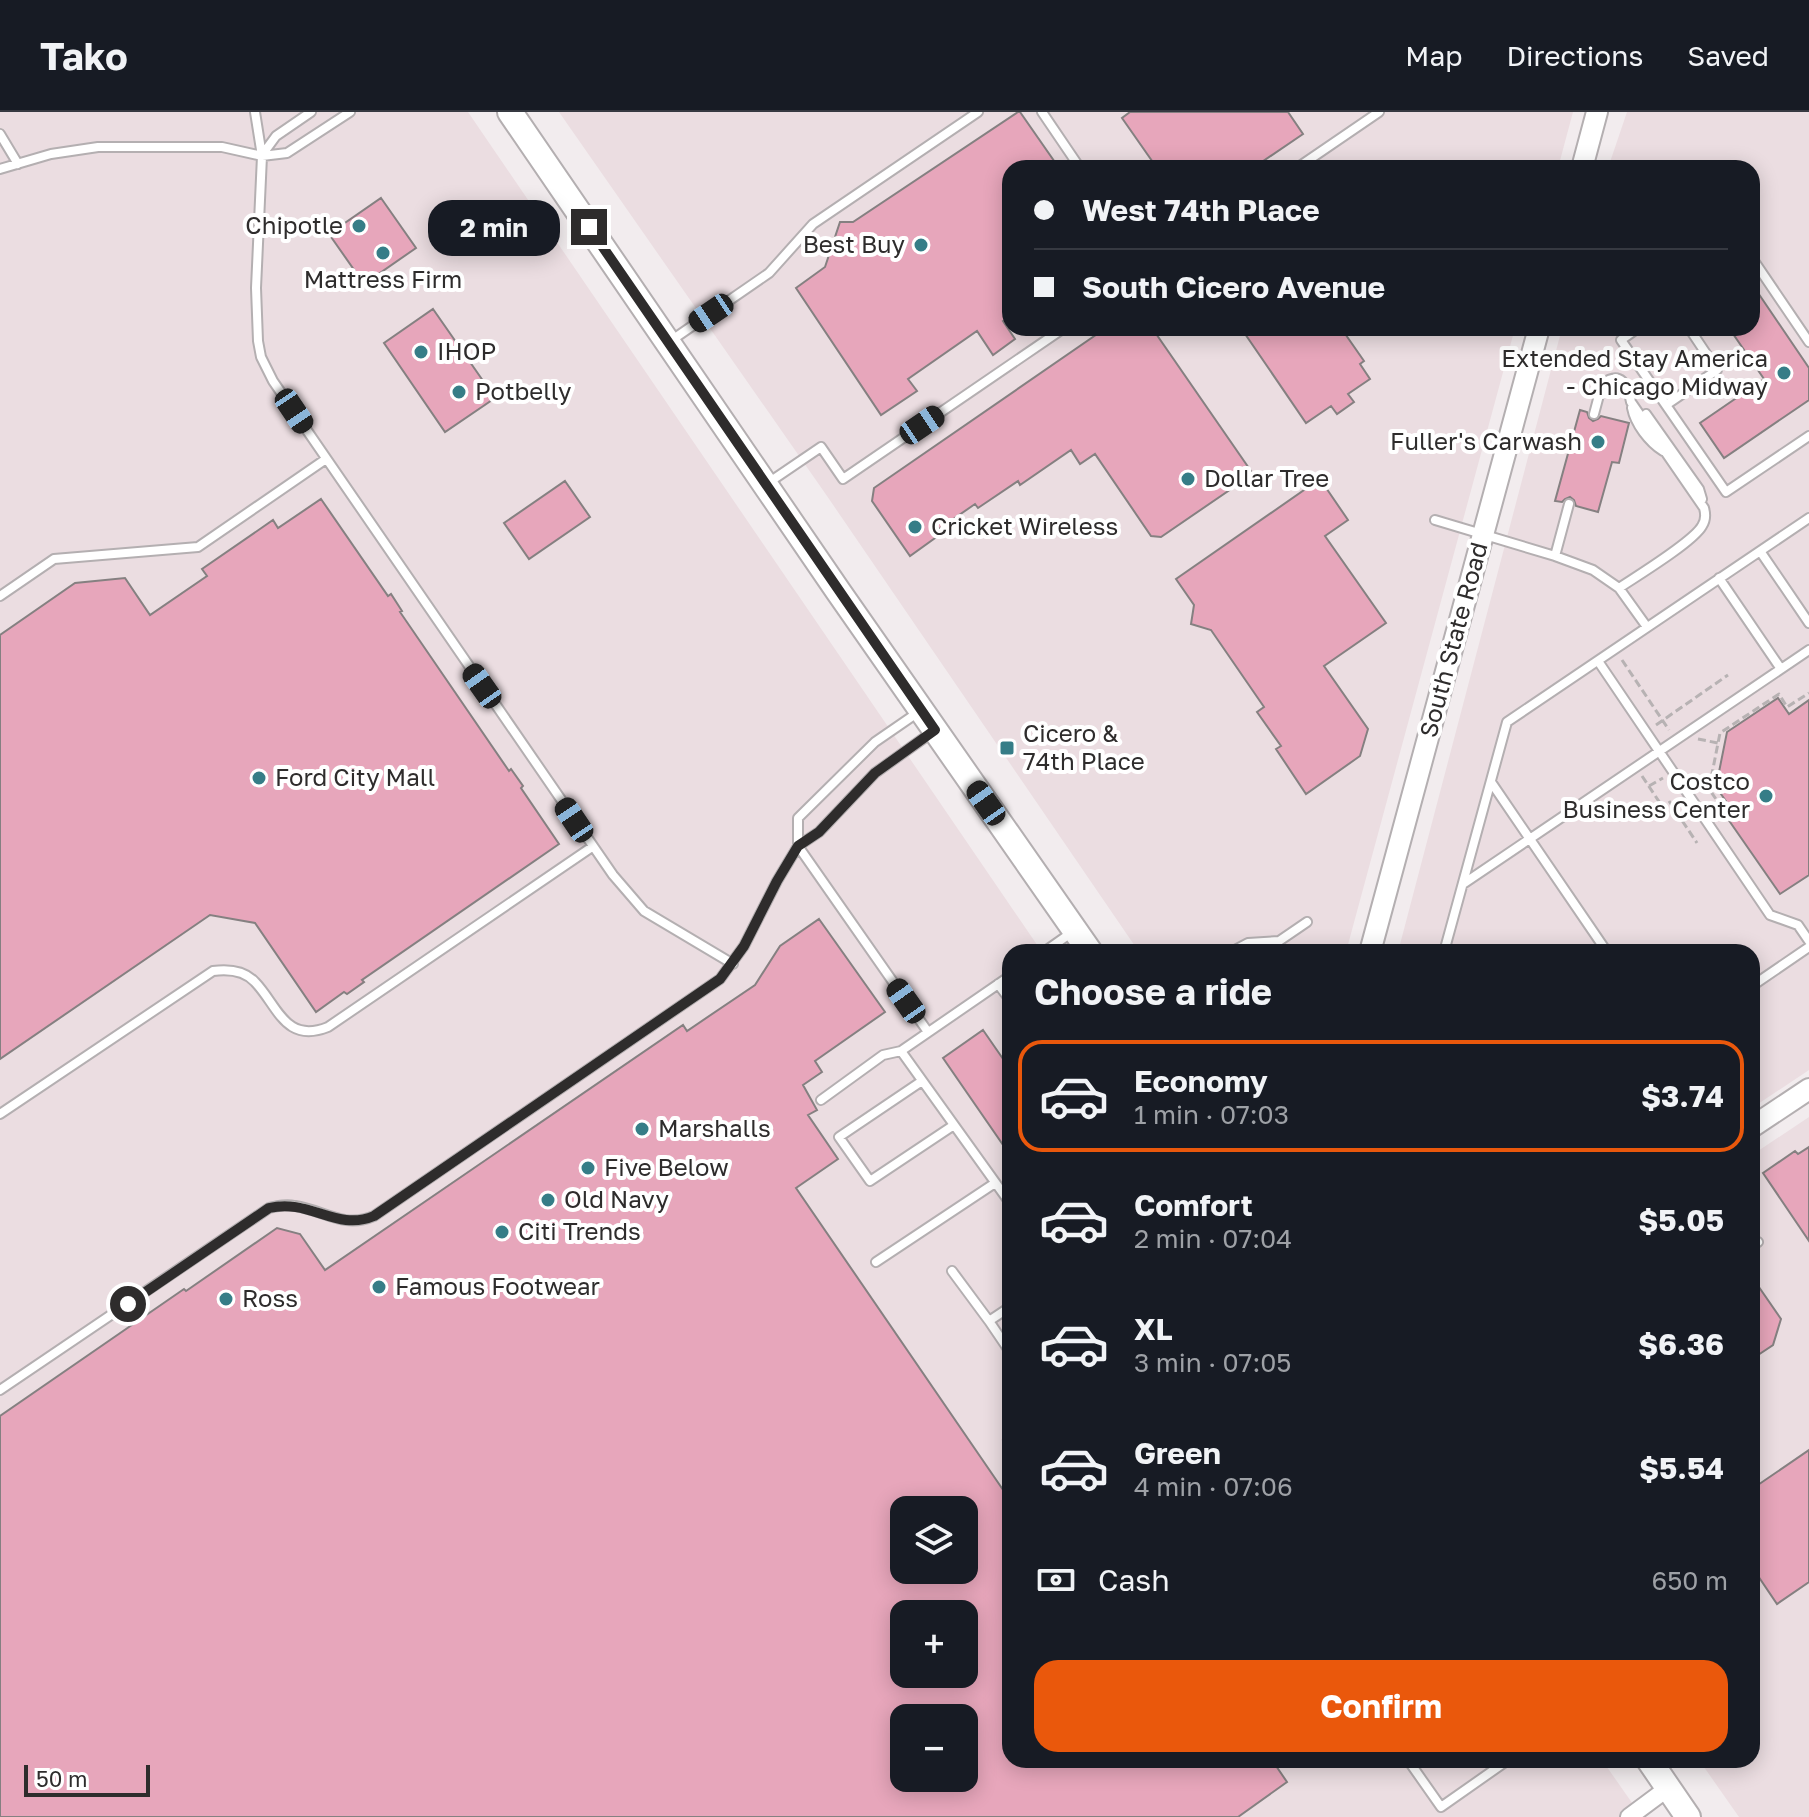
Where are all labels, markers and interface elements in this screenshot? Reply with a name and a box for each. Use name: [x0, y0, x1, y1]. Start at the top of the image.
text: Tako: [40, 33, 128, 78]
text: Map: [1405, 39, 1462, 72]
text: Directions: [1506, 39, 1643, 72]
text: Saved: [1687, 39, 1769, 72]
text: West 74th Place: [1082, 192, 1320, 228]
callout: 2 min: [429, 199, 561, 255]
route end: [571, 209, 607, 245]
place label: Chipotle: [245, 210, 343, 239]
text: 2 min: [460, 212, 528, 243]
marker: Chipotle: [350, 217, 368, 235]
place label: Best Buy: [803, 229, 905, 258]
marker: Best Buy: [912, 236, 930, 254]
marker: Mattress Firm: [374, 244, 392, 262]
place label: Mattress Firm: [304, 264, 462, 293]
text: South Cicero Avenue: [1082, 269, 1385, 305]
car: [684, 290, 738, 336]
place label: IHOP: [437, 336, 496, 365]
marker: IHOP: [412, 343, 430, 361]
place label: Extended Stay America - Chicago Midway: [1501, 343, 1768, 400]
marker: Extended Stay America - Chicago Midway: [1775, 364, 1793, 382]
place label: Potbelly: [475, 376, 571, 405]
marker: Potbelly: [450, 383, 468, 401]
car: [271, 384, 317, 438]
car: [895, 402, 949, 448]
place label: Fuller's Carwash: [1390, 426, 1582, 455]
marker: Fuller's Carwash: [1589, 433, 1607, 451]
place label: Dollar Tree: [1204, 463, 1329, 492]
marker: Dollar Tree: [1179, 470, 1197, 488]
place label: Cricket Wireless: [931, 511, 1118, 540]
marker: Cricket Wireless: [906, 518, 924, 536]
street label: South State Road: [1413, 539, 1493, 740]
car: [458, 659, 506, 713]
place label: Cicero & 74th Place: [1023, 718, 1145, 775]
marker: Cicero & 74th Place: [998, 739, 1016, 757]
place label: Ford City Mall: [275, 762, 435, 791]
place label: Costco Business Center: [1562, 766, 1750, 823]
marker: Ford City Mall: [250, 769, 268, 787]
car: [962, 776, 1010, 830]
marker: Costco Business Center: [1757, 787, 1775, 805]
car: [551, 793, 597, 847]
text: Choose a ride: [1034, 970, 1272, 1013]
car: [882, 974, 930, 1028]
icon: car: [1038, 1060, 1110, 1132]
text: Economy: [1134, 1063, 1268, 1099]
text: $3.74: [1641, 1078, 1724, 1114]
text: 1 min · 07:03: [1134, 1099, 1289, 1130]
place label: Marshalls: [658, 1113, 771, 1142]
marker: Marshalls: [633, 1120, 651, 1138]
place label: Five Below: [604, 1152, 729, 1181]
marker: Five Below: [579, 1159, 597, 1177]
place label: Old Navy: [564, 1184, 669, 1213]
icon: car: [1038, 1184, 1110, 1256]
text: Comfort: [1134, 1187, 1253, 1223]
marker: Old Navy: [539, 1191, 557, 1209]
text: $5.05: [1638, 1202, 1724, 1238]
place label: Citi Trends: [518, 1216, 641, 1245]
marker: Citi Trends: [493, 1223, 511, 1241]
text: 2 min · 07:04: [1134, 1223, 1292, 1254]
place label: Famous Footwear: [395, 1271, 600, 1300]
marker: Famous Footwear: [370, 1278, 388, 1296]
place label: Ross: [242, 1283, 298, 1312]
route start: [110, 1286, 146, 1322]
marker: Ross: [217, 1290, 235, 1308]
icon: car: [1038, 1308, 1110, 1380]
text: XL: [1134, 1311, 1173, 1347]
text: $6.36: [1638, 1326, 1724, 1362]
text: 3 min · 07:05: [1134, 1347, 1291, 1378]
icon: car: [1038, 1432, 1110, 1504]
text: Green: [1134, 1435, 1221, 1471]
text: $5.54: [1639, 1450, 1724, 1486]
text: 4 min · 07:06: [1134, 1471, 1293, 1502]
map controls: [890, 1496, 978, 1792]
button: layers: [890, 1496, 978, 1584]
icon: cash: [1034, 1558, 1078, 1602]
text: Cash: [1098, 1562, 1170, 1598]
text: 650 m: [1652, 1565, 1728, 1596]
button: +: [890, 1600, 978, 1688]
button: Confirm: [1034, 1660, 1728, 1752]
button: −: [890, 1704, 978, 1792]
scale bar: [24, 1761, 150, 1797]
text: 50 m: [36, 1765, 87, 1792]

